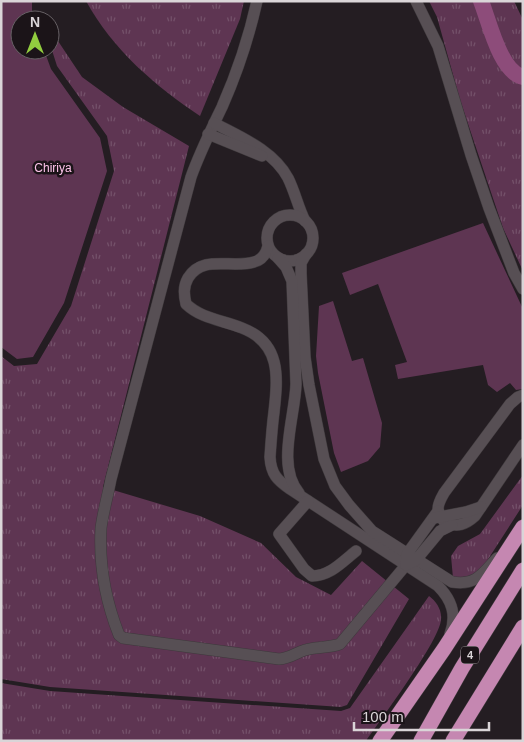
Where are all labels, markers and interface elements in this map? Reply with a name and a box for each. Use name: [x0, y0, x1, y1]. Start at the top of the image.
north arrow: [10, 10, 60, 60]
text: N: [30, 14, 40, 30]
park label: Chiriya: [34, 161, 72, 175]
road number: 4: [461, 646, 479, 664]
scale bar: [354, 700, 489, 732]
text: 100 m: [362, 708, 404, 725]

